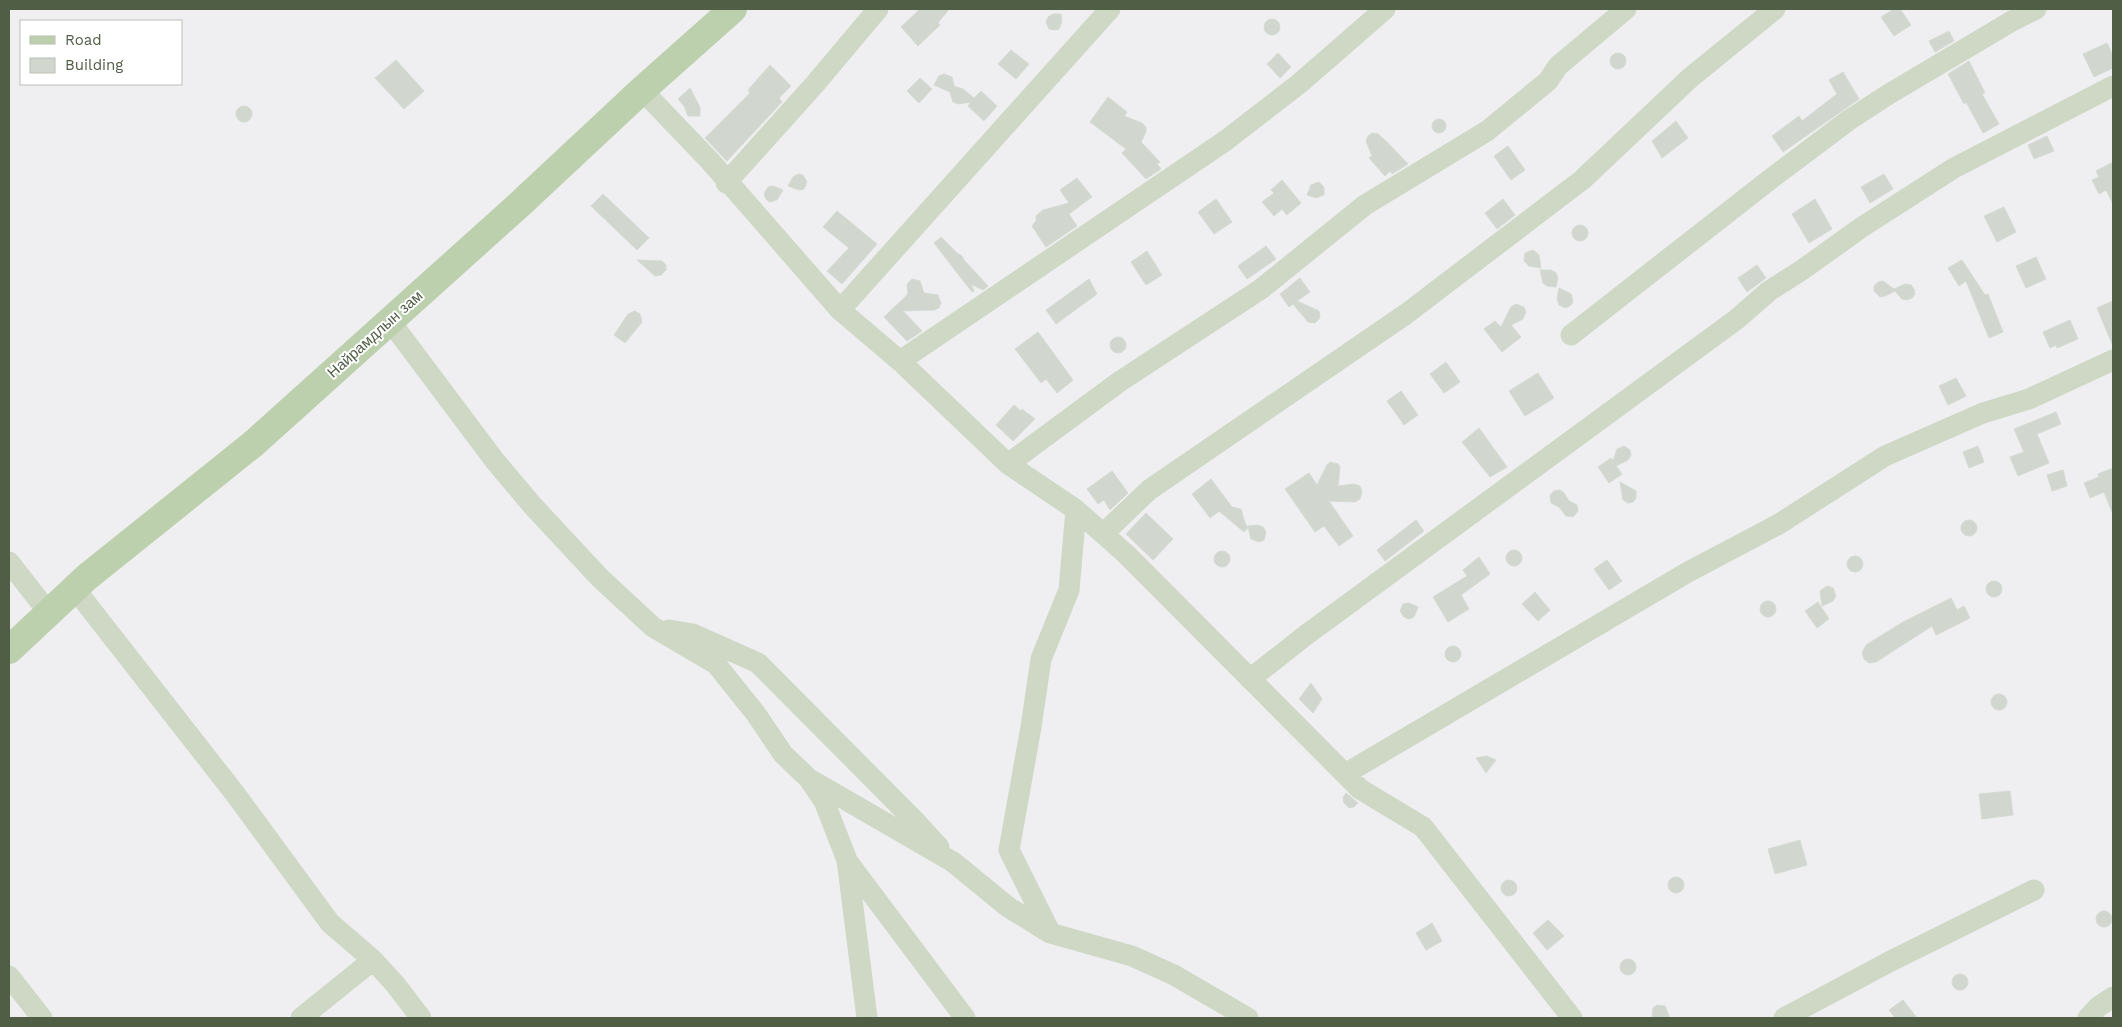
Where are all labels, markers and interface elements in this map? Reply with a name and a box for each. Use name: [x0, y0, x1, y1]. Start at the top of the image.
legend: [20, 20, 182, 85]
text: Road: [65, 31, 102, 49]
text: Building: [65, 56, 123, 74]
street label: Найрамдлын зам: [324, 287, 426, 381]

